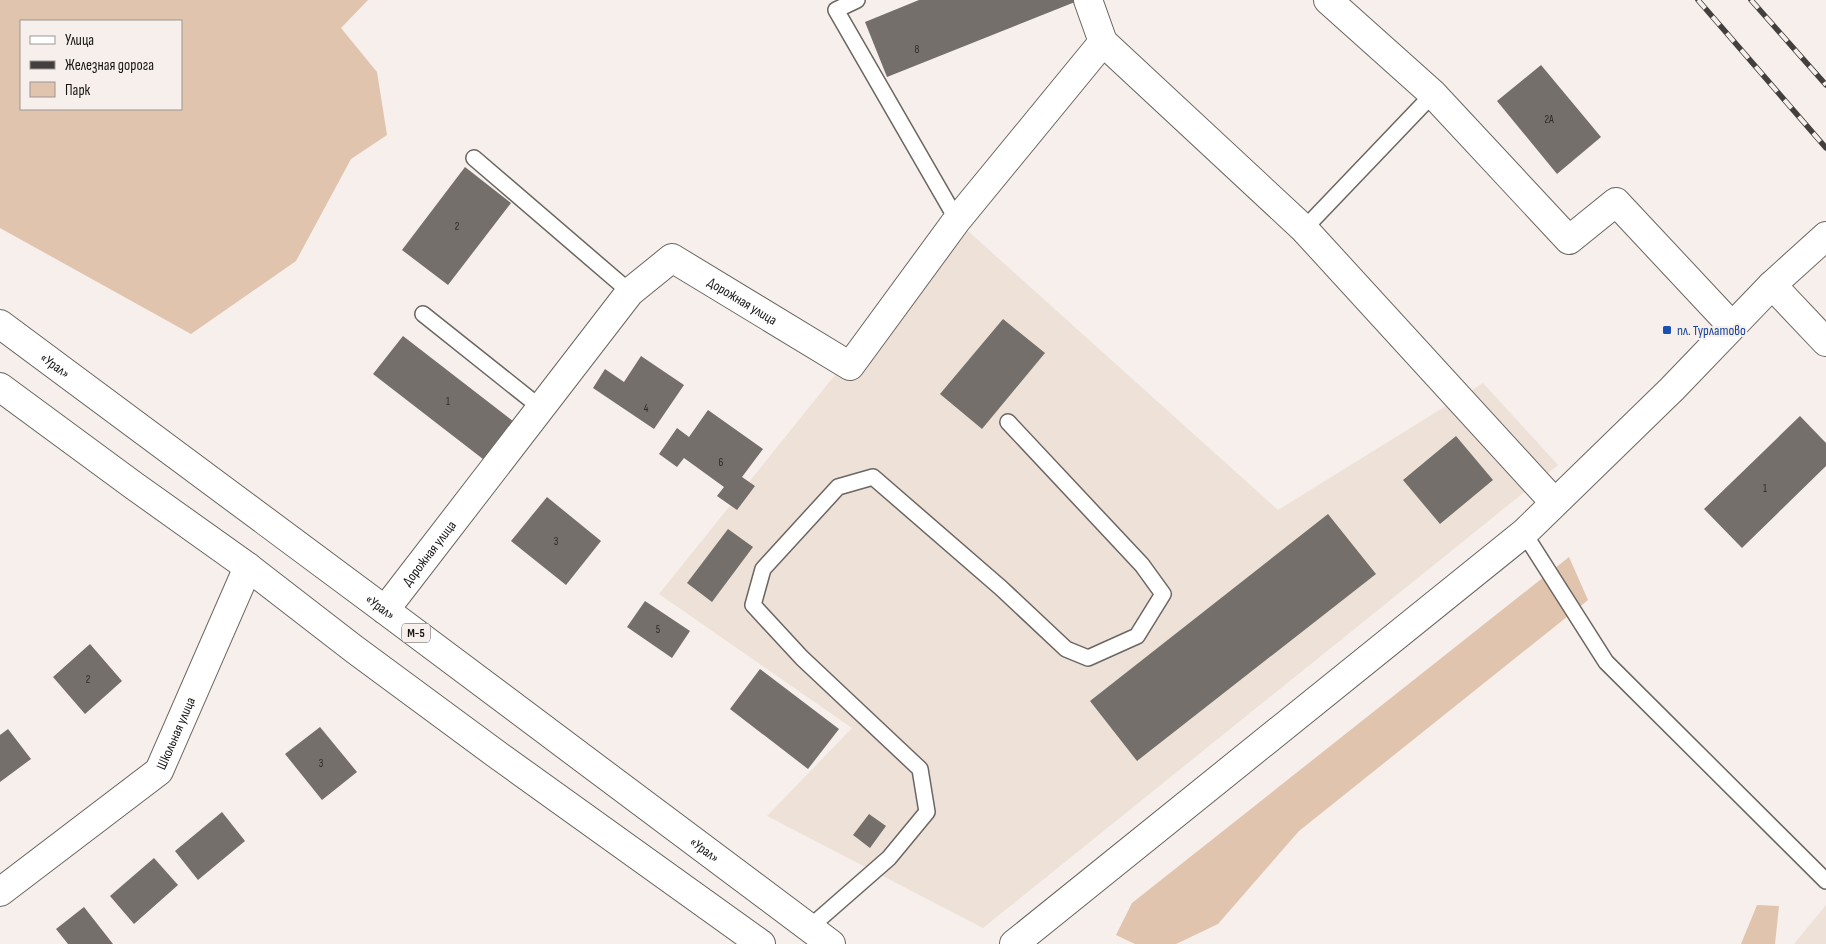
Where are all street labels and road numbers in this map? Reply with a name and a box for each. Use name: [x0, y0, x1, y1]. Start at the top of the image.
street label: Дорожная улица: [705, 274, 780, 329]
street label: «Урал»: [37, 349, 73, 382]
street label: Дорожная улица: [399, 517, 460, 589]
street label: «Урал»: [362, 591, 398, 624]
road number: М-5: [402, 624, 430, 642]
street label: Школьная улица: [153, 695, 199, 772]
street label: «Урал»: [686, 833, 722, 866]

